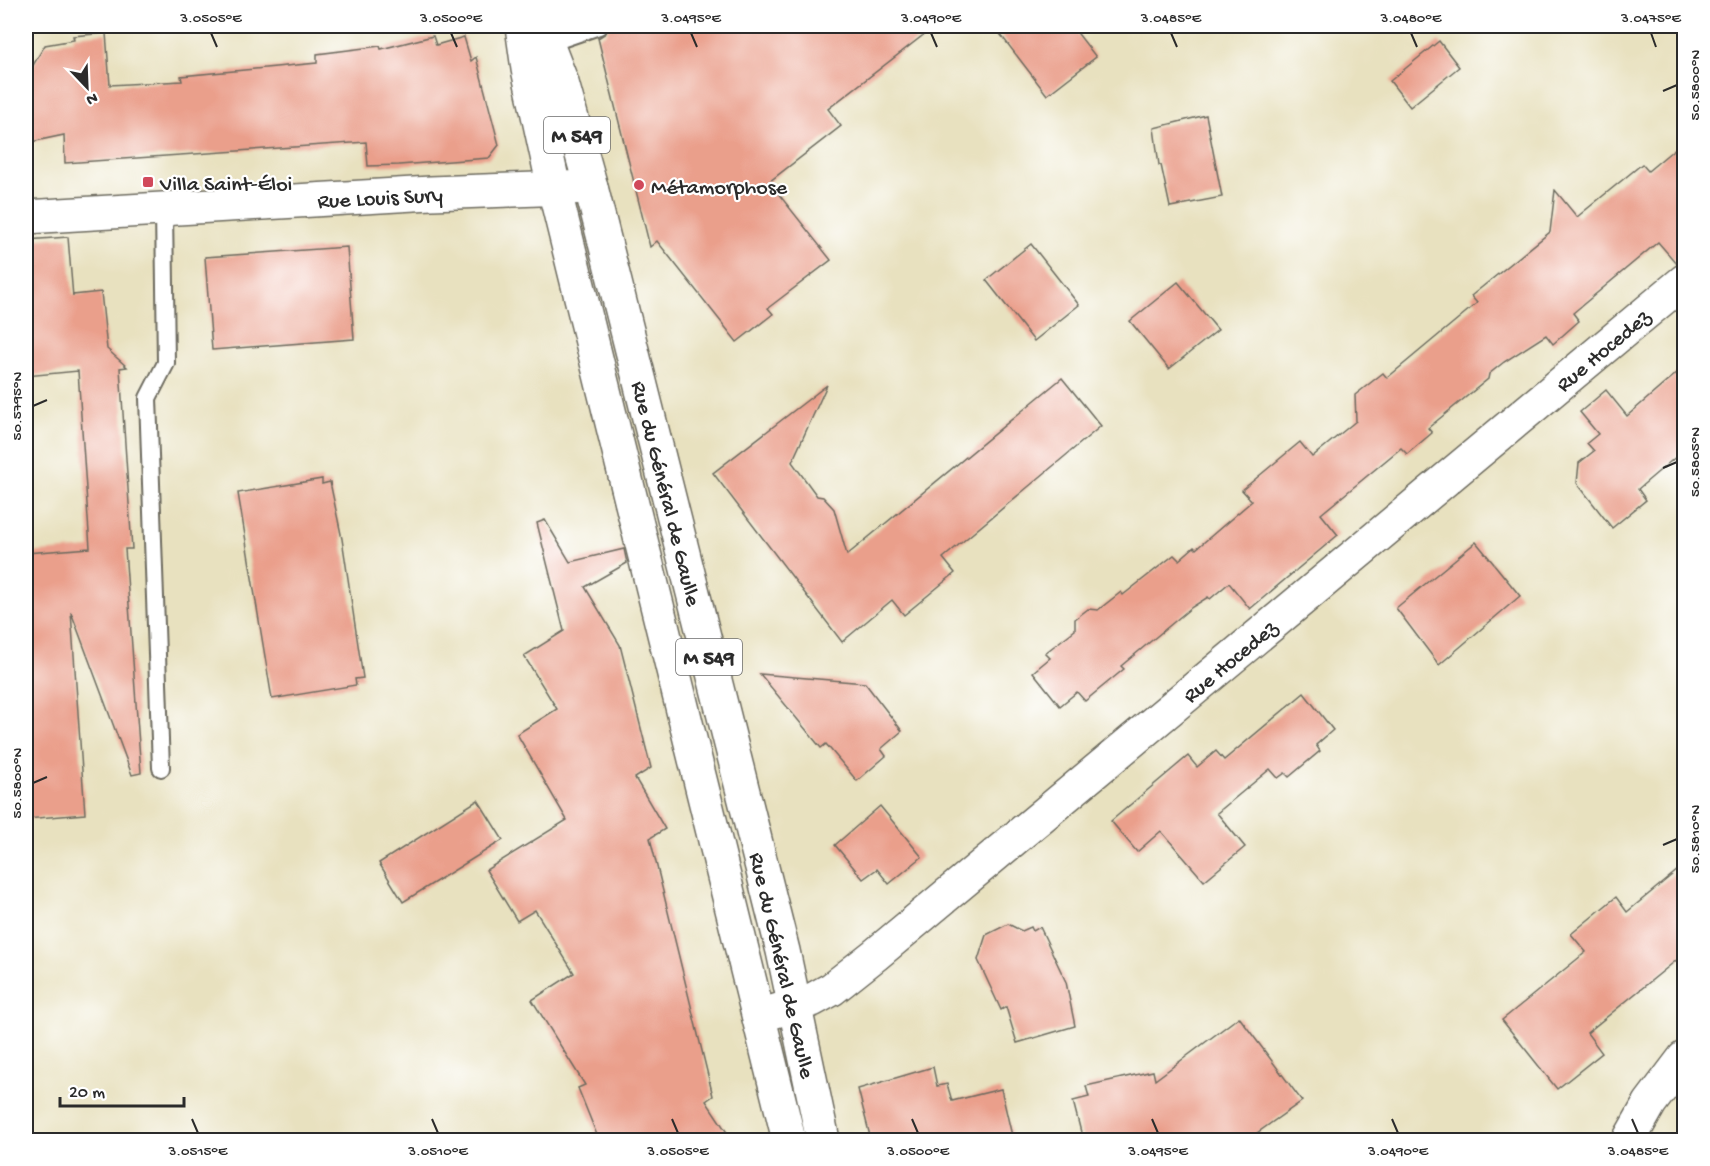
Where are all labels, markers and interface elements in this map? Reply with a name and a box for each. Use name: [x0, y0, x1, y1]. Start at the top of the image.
text: 3.0505°E: [179, 10, 242, 28]
text: 3.0500°E: [419, 10, 483, 28]
text: 3.0495°E: [660, 10, 721, 28]
text: 3.0490°E: [900, 10, 962, 28]
text: 3.0485°E: [1140, 10, 1202, 28]
text: 3.0480°E: [1380, 10, 1442, 28]
text: 3.0475°E: [1620, 10, 1682, 28]
text: 50.5800°N: [1687, 49, 1705, 120]
north arrow: [57, 57, 117, 117]
text: N: [82, 87, 100, 109]
road number: M 549: [544, 117, 610, 153]
place label: Villa Saint-Éloi: [159, 173, 292, 199]
marker: Villa Saint-Éloi: [141, 175, 155, 189]
place label: Métamorphose: [651, 176, 788, 202]
marker: Métamorphose: [632, 178, 646, 192]
street label: Rue Louis Sury: [317, 184, 444, 216]
street label: Rue Hocedez: [1552, 304, 1658, 399]
text: 50.5795°N: [9, 371, 27, 440]
street label: Rue du Général de Gaulle: [624, 379, 705, 610]
text: 50.5805°N: [1687, 427, 1705, 497]
street label: Rue Hocedez: [1179, 615, 1285, 710]
road number: M 549: [676, 639, 742, 675]
text: 50.5800°N: [9, 747, 27, 818]
text: 50.5810°N: [1687, 805, 1705, 873]
street label: Rue du Général de Gaulle: [741, 851, 819, 1082]
scale bar: [60, 1070, 184, 1108]
text: 20 m: [69, 1083, 105, 1104]
text: 3.0515°E: [168, 1143, 228, 1161]
text: 3.0510°E: [407, 1143, 468, 1161]
text: 3.0505°E: [646, 1143, 709, 1161]
text: 3.0500°E: [886, 1143, 950, 1161]
text: 3.0495°E: [1127, 1143, 1188, 1161]
text: 3.0490°E: [1367, 1143, 1429, 1161]
text: 3.0485°E: [1607, 1143, 1669, 1161]

